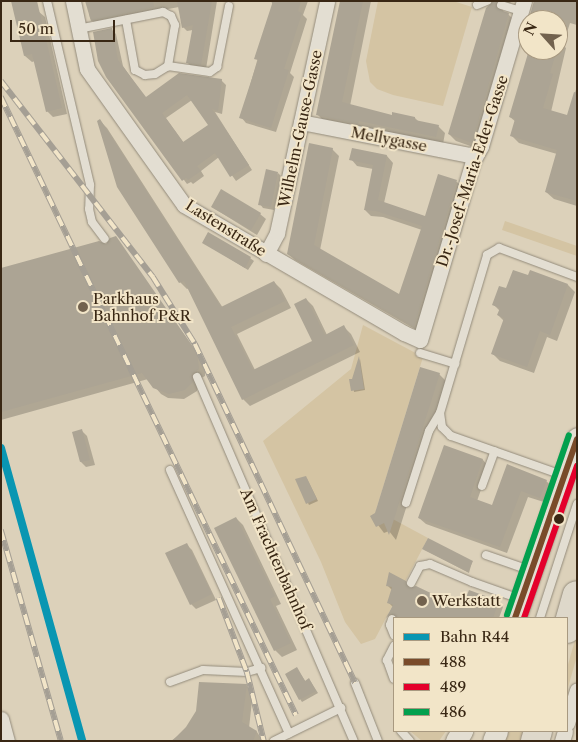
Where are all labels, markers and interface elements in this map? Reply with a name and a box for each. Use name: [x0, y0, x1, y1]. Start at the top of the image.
scale bar: [12, 10, 118, 42]
north arrow: [518, 10, 568, 60]
text: 50 m: [18, 19, 54, 38]
text: N: [520, 19, 541, 38]
street label: Wilhelm-Gause-Gasse: [274, 48, 326, 210]
street label: Dr.-Josef-Maria-Eder-Gasse: [432, 73, 512, 269]
street label: Mellygasse: [349, 123, 429, 155]
street label: Lastenstraße: [182, 196, 270, 260]
place label: Parkhaus Bahnhof P&R: [93, 289, 191, 324]
marker: Parkhaus Bahnhof P&R: [77, 301, 89, 313]
street label: Am Frachtenbahnhof: [237, 485, 315, 633]
unlabelled marker: [554, 514, 564, 524]
place label: Werkstatt: [432, 592, 501, 610]
marker: Werkstatt: [416, 595, 428, 607]
legend: [393, 617, 568, 732]
text: Bahn R44: [440, 627, 509, 646]
text: 488: [440, 652, 466, 671]
text: 489: [440, 677, 466, 696]
text: 486: [440, 702, 466, 721]

